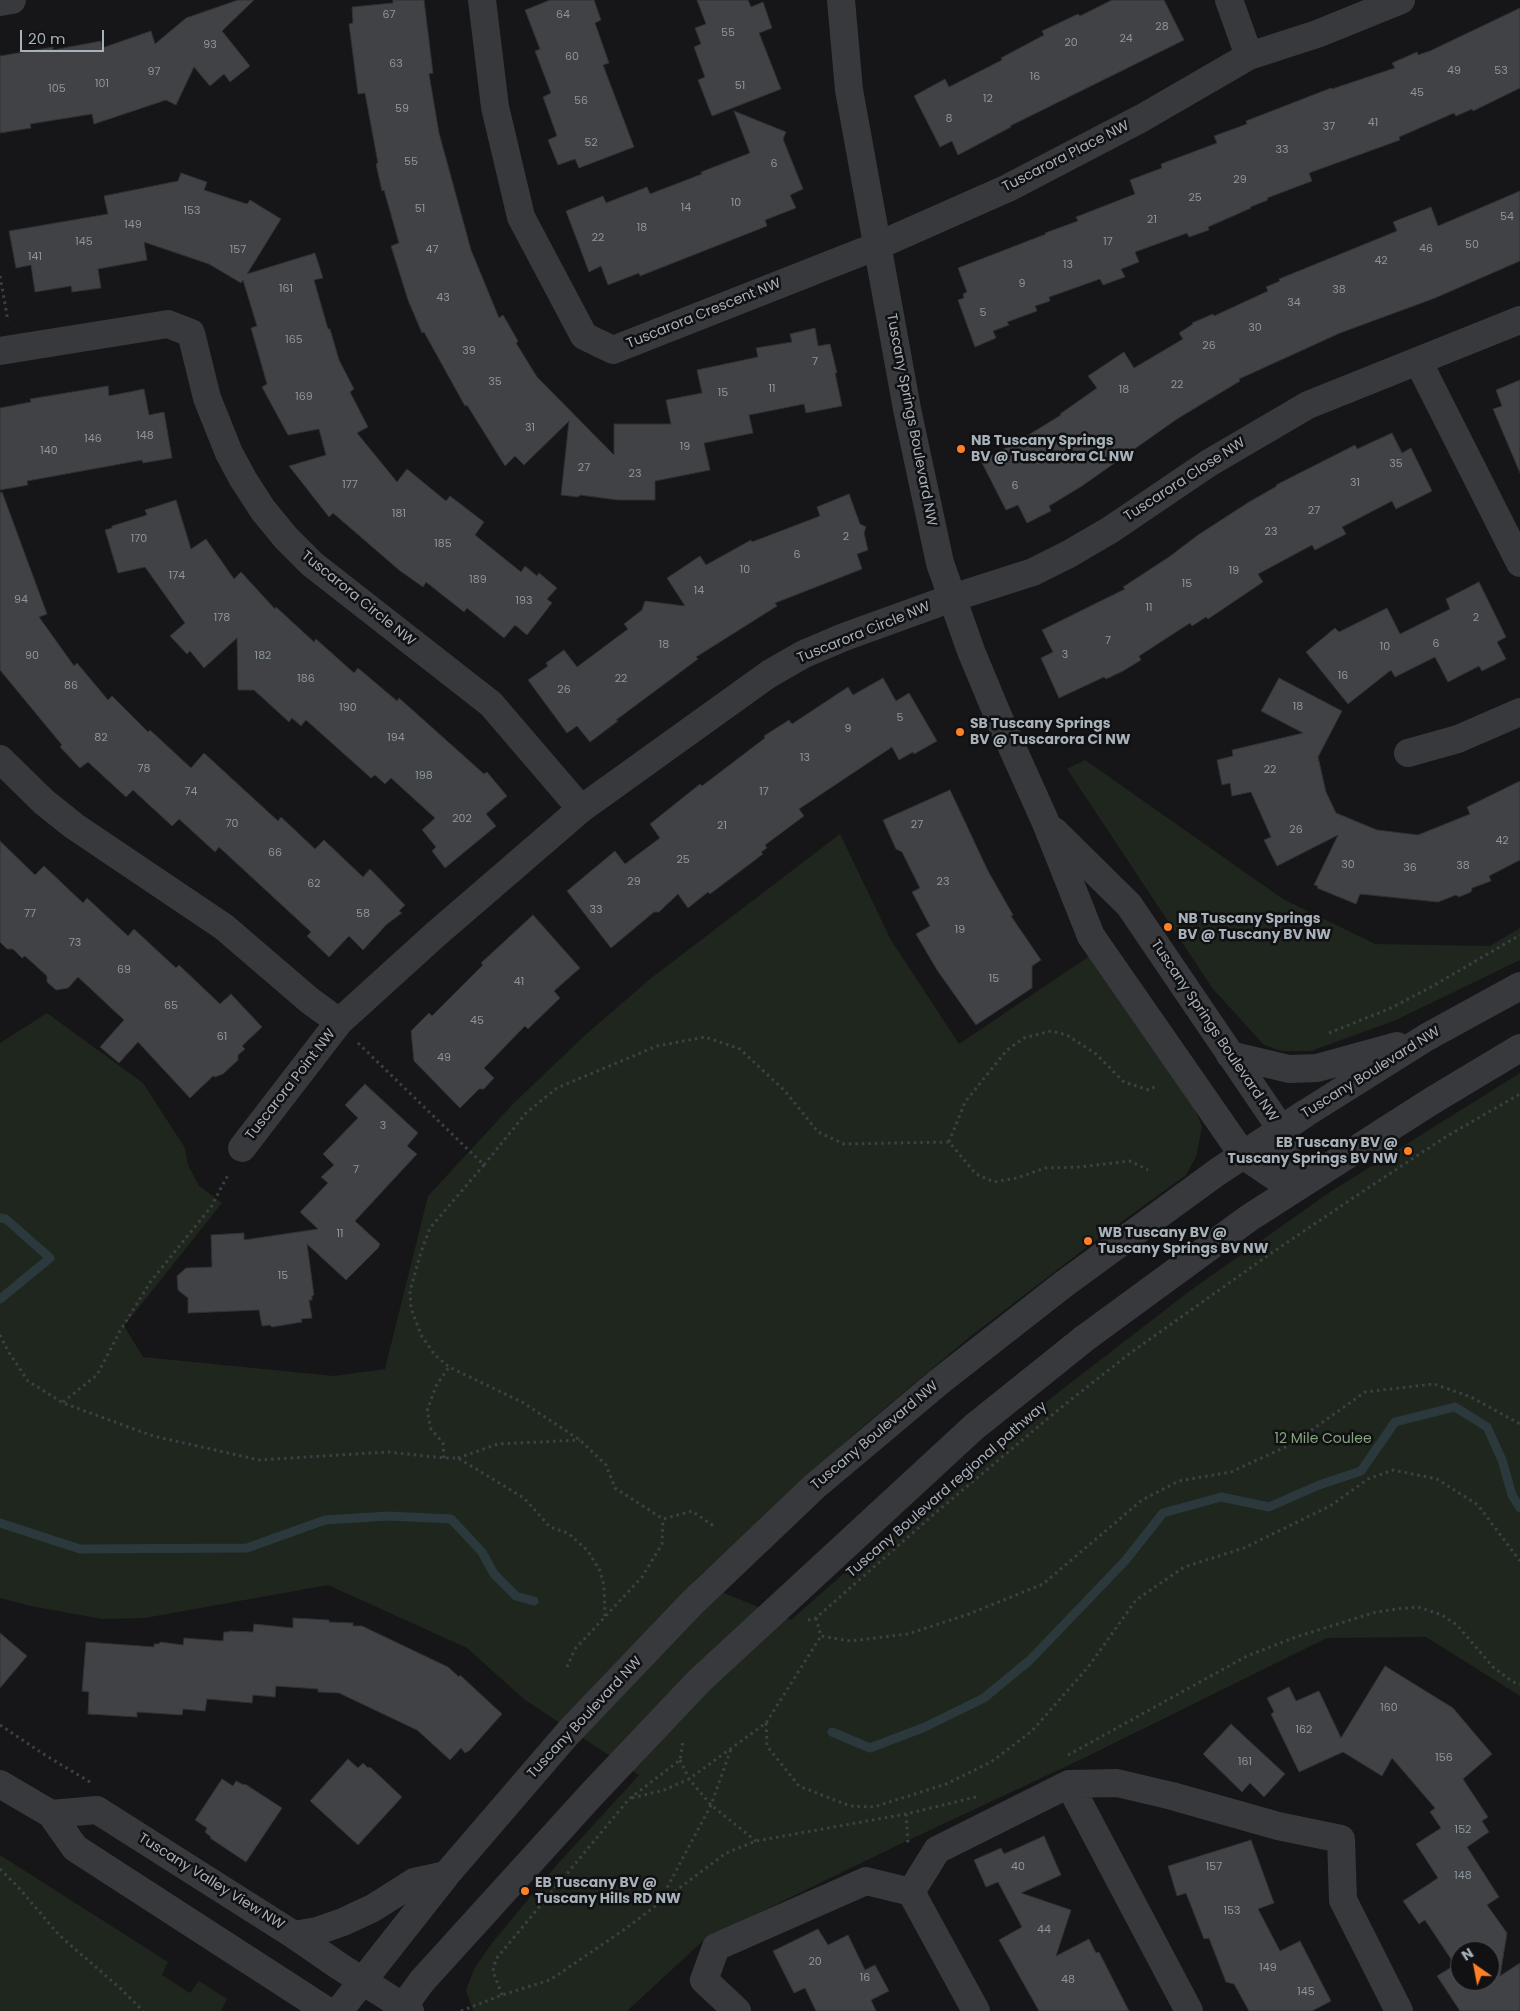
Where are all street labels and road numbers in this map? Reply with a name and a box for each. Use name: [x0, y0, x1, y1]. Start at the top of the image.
street label: Tuscarora Place NW: [1000, 118, 1132, 196]
street label: Tuscarora Crescent NW: [624, 275, 784, 353]
street label: Tuscany Springs Boulevard NW: [882, 312, 940, 528]
street label: Tuscarora Close NW: [1121, 435, 1249, 525]
street label: Tuscarora Circle NW: [298, 548, 418, 650]
street label: Tuscarora Circle NW: [795, 599, 933, 667]
street label: Tuscany Springs Boulevard NW: [1147, 937, 1281, 1125]
street label: Tuscany Boulevard NW: [1299, 1023, 1443, 1123]
street label: Tuscarora Point NW: [242, 1026, 340, 1144]
street label: Tuscany Boulevard NW: [808, 1378, 942, 1494]
street label: Tuscany Boulevard regional pathway: [843, 1398, 1051, 1582]
street label: Tuscany Boulevard NW: [524, 1654, 646, 1782]
street label: Tuscany Valley View NW: [135, 1830, 287, 1934]

